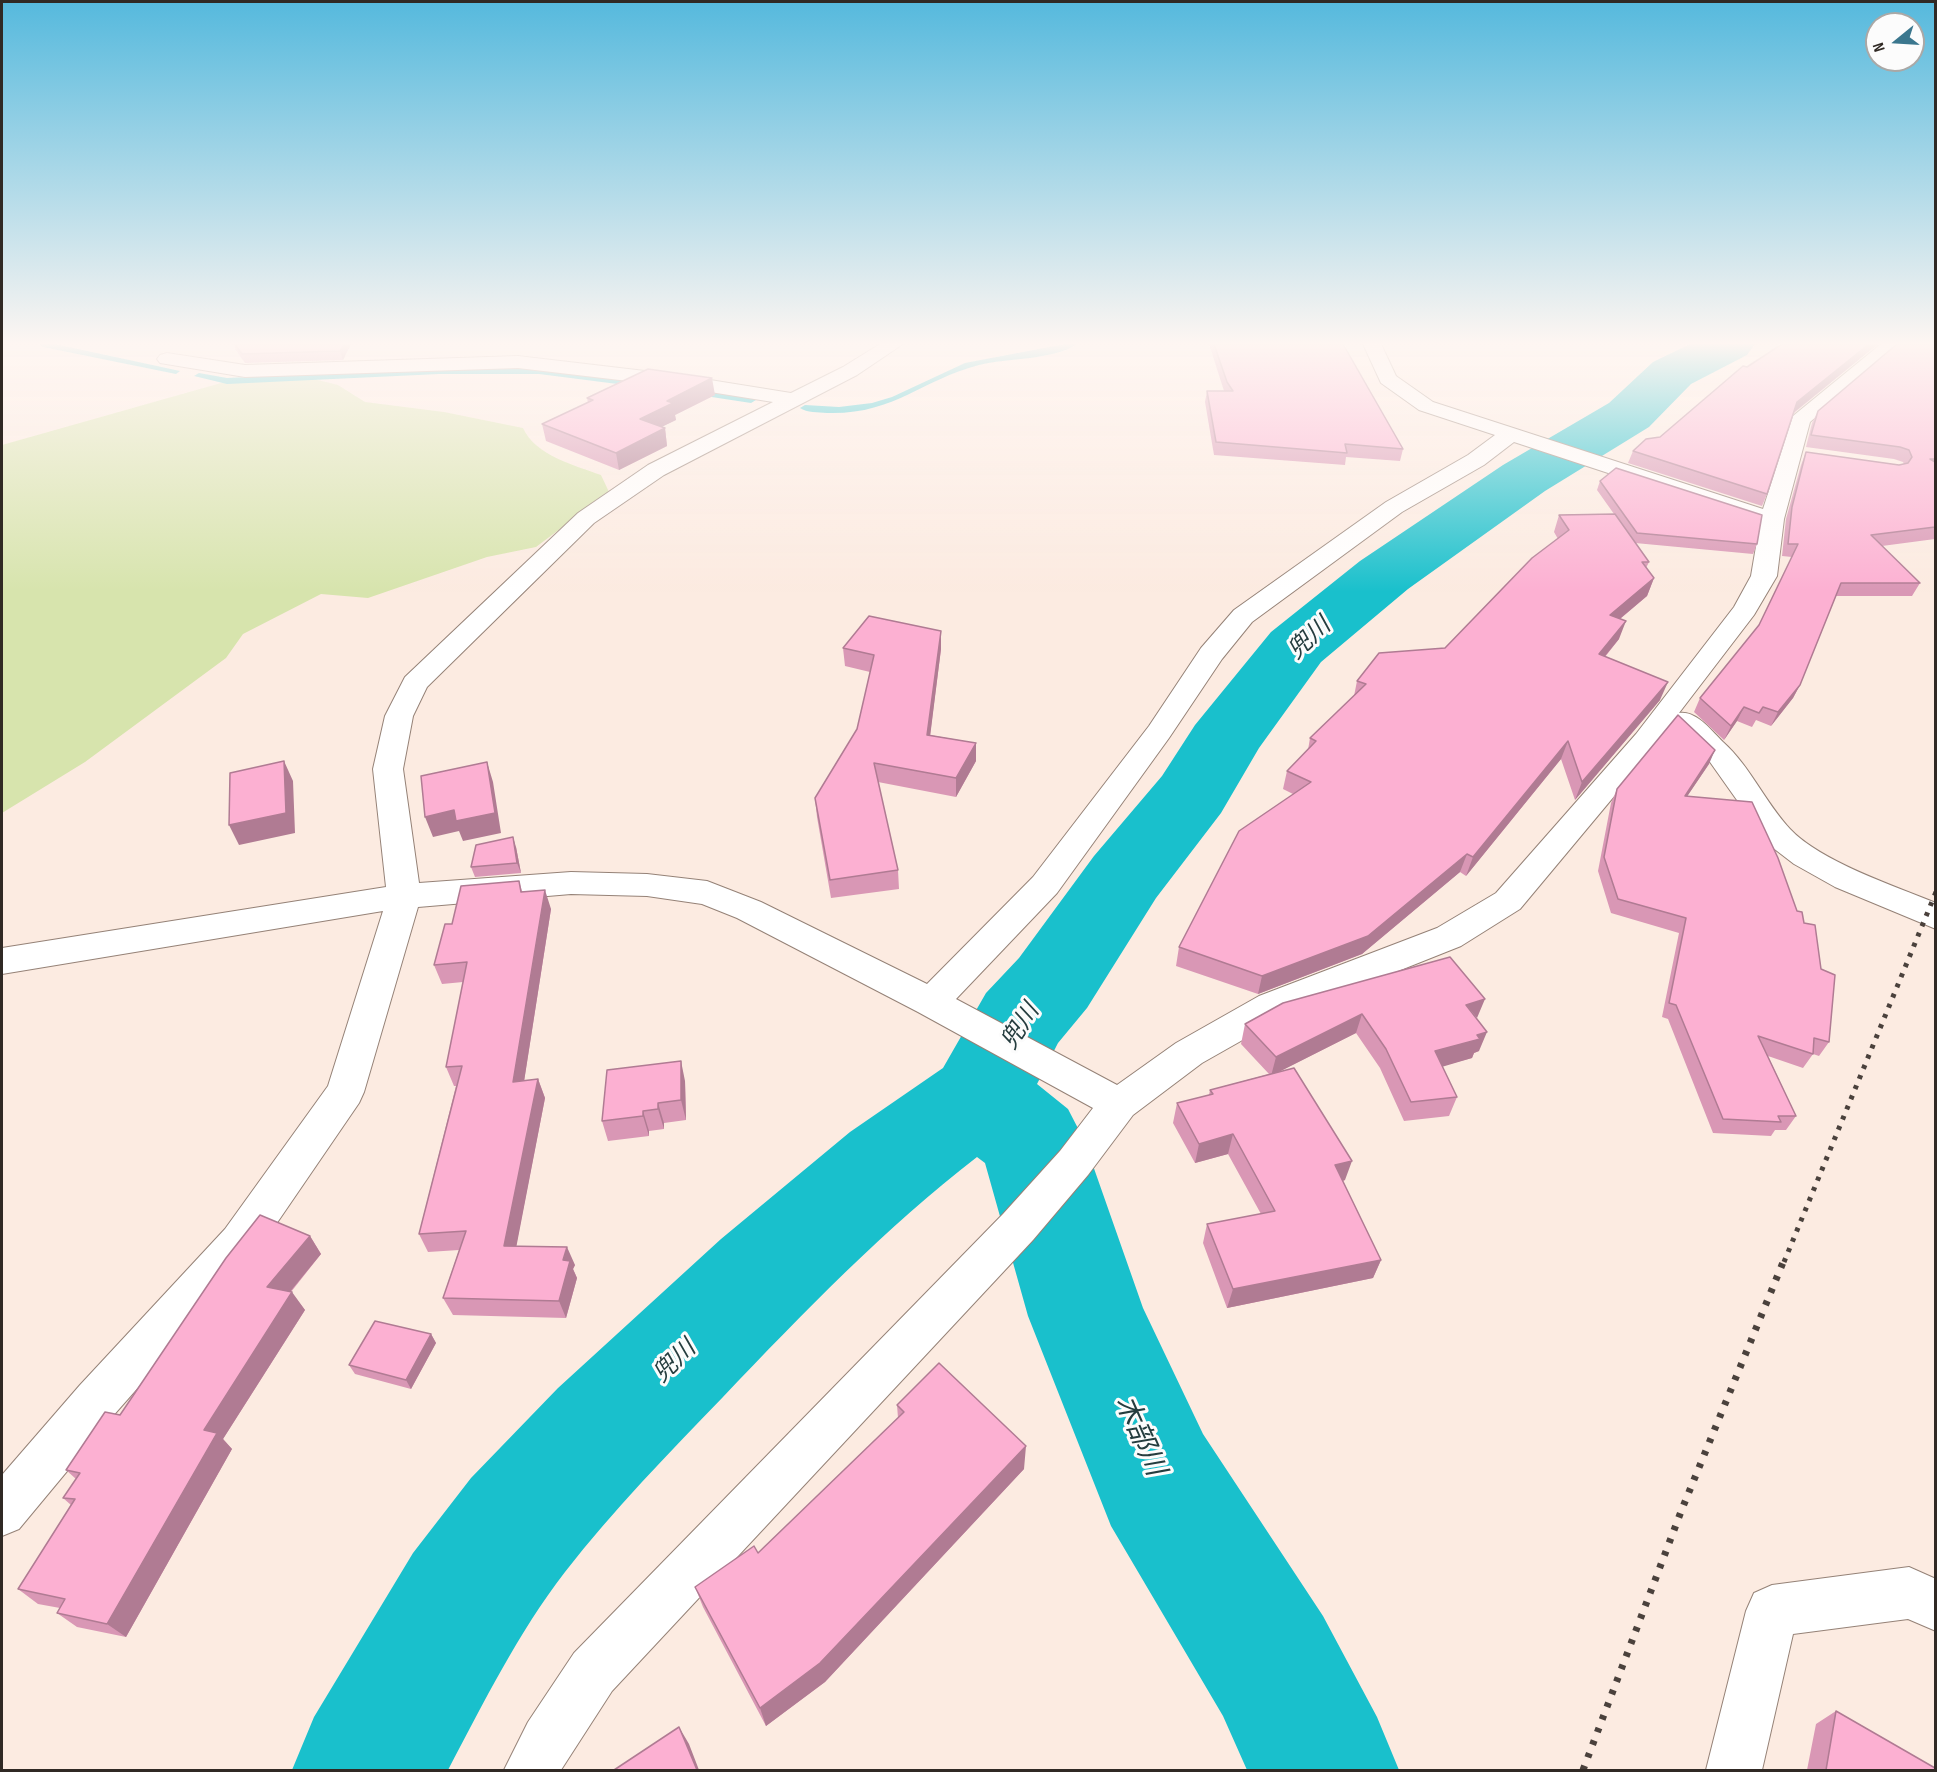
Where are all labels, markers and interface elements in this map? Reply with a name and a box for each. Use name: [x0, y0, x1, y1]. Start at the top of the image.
north arrow: [1865, 12, 1925, 72]
text: N: [1869, 40, 1890, 54]
water label: 兜川: [1283, 612, 1337, 666]
water label: 兜川: [996, 999, 1046, 1055]
water label: 兜川: [648, 1335, 702, 1389]
water label: 木部川: [1107, 1391, 1171, 1481]

